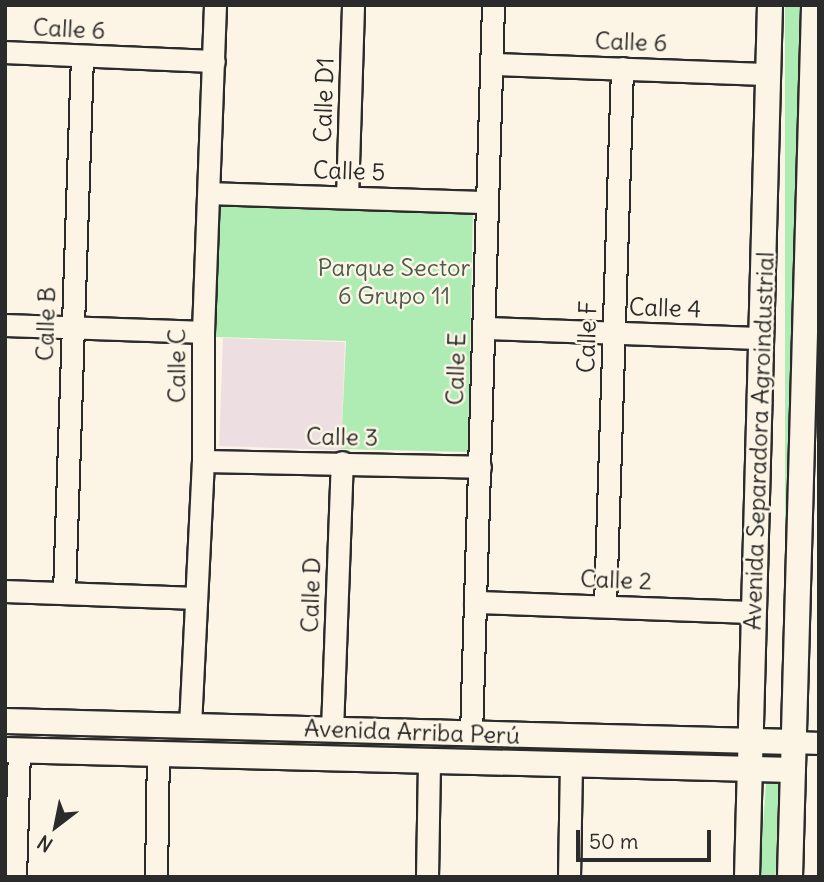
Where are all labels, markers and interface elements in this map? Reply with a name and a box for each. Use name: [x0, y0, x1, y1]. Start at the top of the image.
street label: Calle 6: [32, 13, 106, 45]
street label: Calle 6: [594, 26, 668, 58]
street label: Calle D1: [308, 57, 340, 143]
street label: Calle 5: [312, 155, 386, 187]
street label: Avenida Separadora Agroindustrial: [738, 251, 780, 631]
park label: Parque Sector 6 Grupo 11: [318, 254, 470, 310]
street label: Calle B: [30, 286, 62, 362]
street label: Calle 4: [628, 292, 702, 324]
street label: Calle F: [571, 300, 603, 374]
street label: Calle C: [163, 329, 191, 403]
street label: Calle E: [440, 332, 472, 406]
street label: Calle 3: [306, 422, 378, 452]
street label: Calle D: [295, 557, 327, 633]
street label: Calle 2: [580, 564, 652, 596]
street label: Avenida Arriba Perú: [304, 714, 520, 750]
north arrow: [21, 791, 91, 861]
scale bar: [579, 816, 714, 860]
text: 50 m: [589, 828, 638, 855]
text: N: [33, 830, 57, 857]

